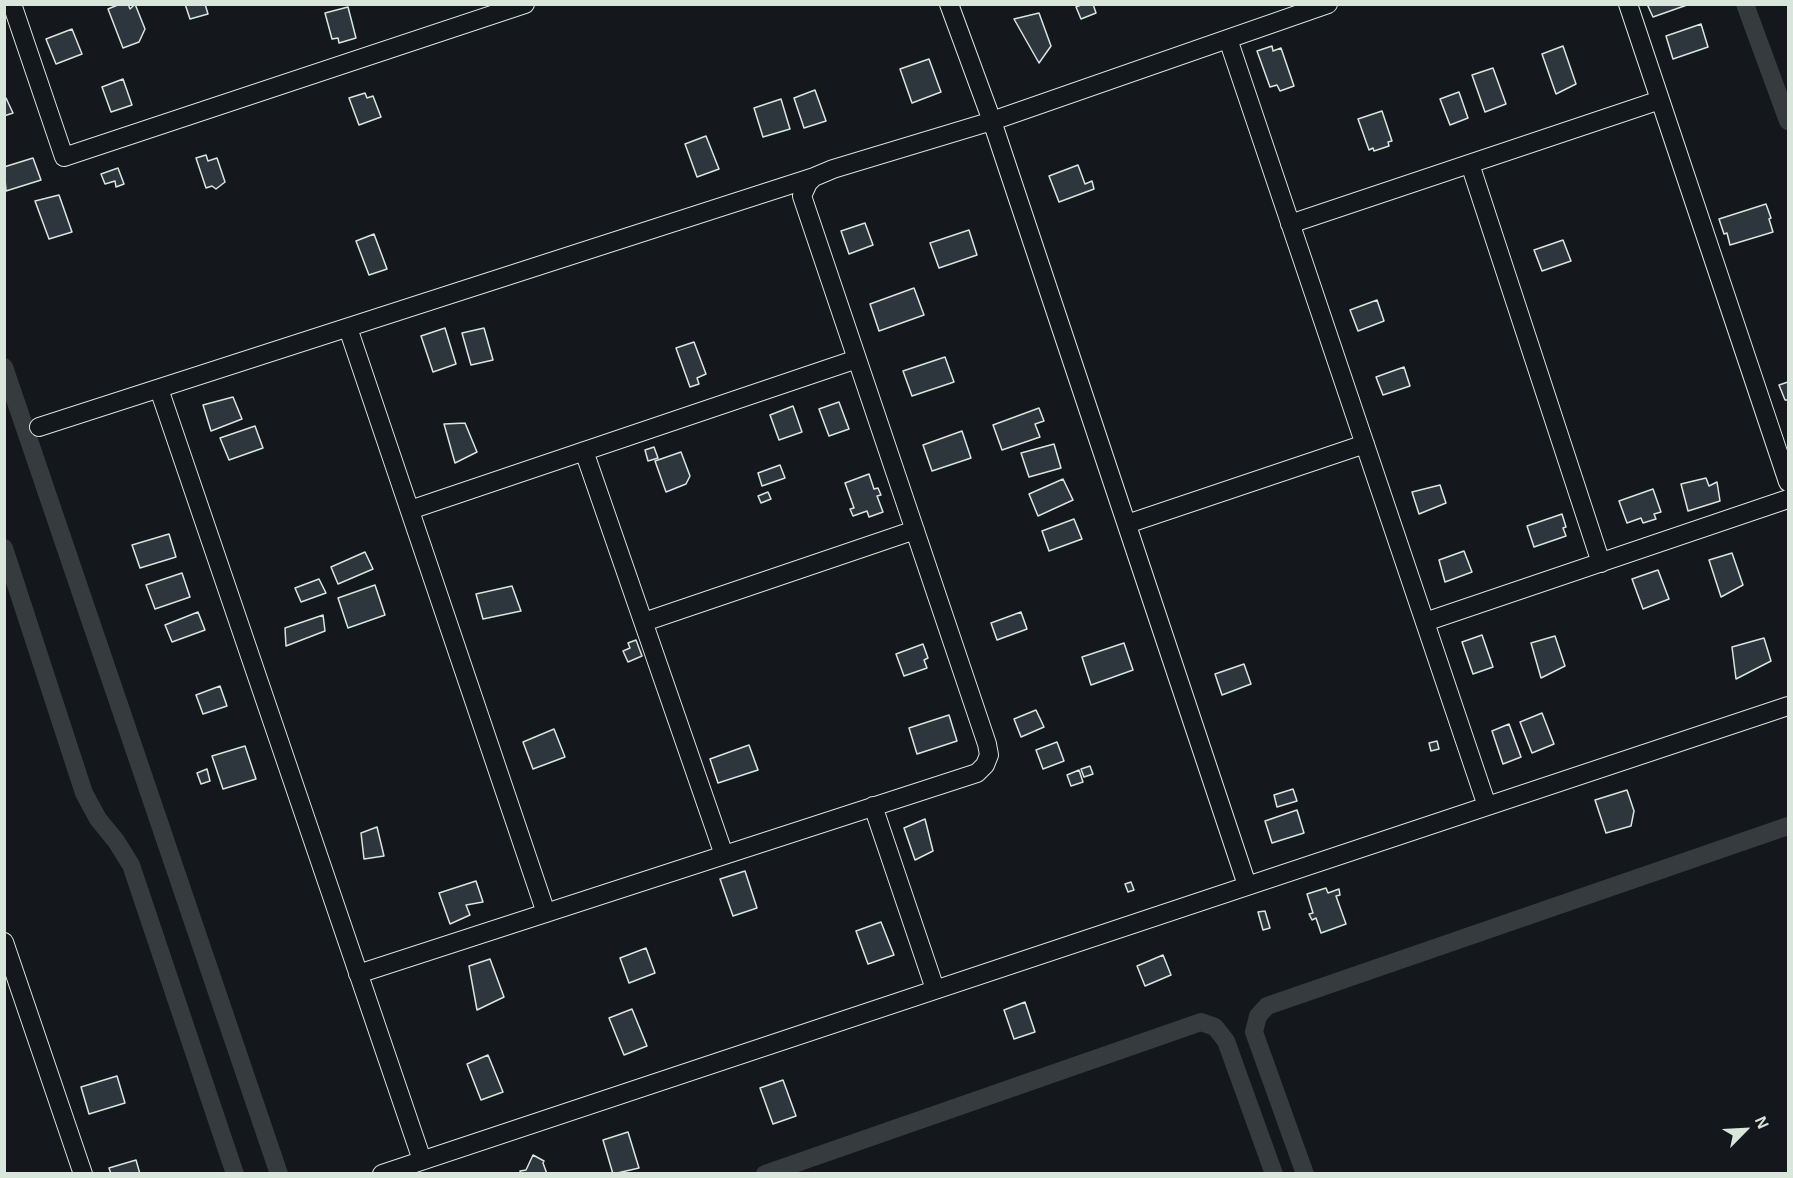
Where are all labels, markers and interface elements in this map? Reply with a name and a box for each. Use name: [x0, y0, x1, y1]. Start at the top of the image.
north arrow: [1715, 1100, 1775, 1160]
text: N: [1752, 1114, 1772, 1131]

